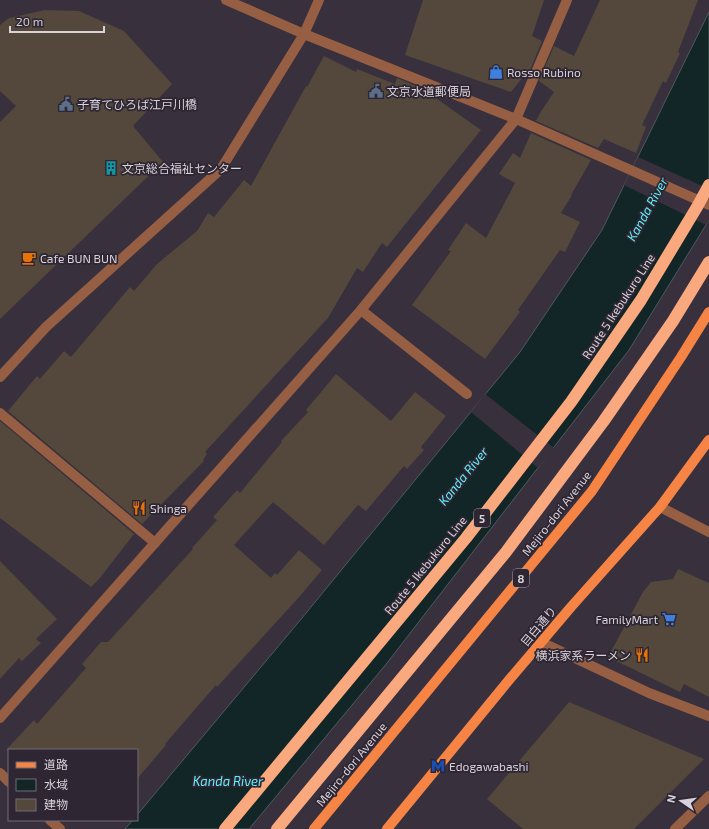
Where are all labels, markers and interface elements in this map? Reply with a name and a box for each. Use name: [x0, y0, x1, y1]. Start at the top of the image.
scale bar: [10, 8, 104, 34]
text: 20 m: [16, 14, 43, 28]
shop icon: Rosso Rubino: [488, 64, 504, 80]
place label: Rosso Rubino: [507, 65, 581, 79]
public building icon: 文京水道郵便局: [368, 83, 384, 99]
place label: 文京水道郵便局: [387, 84, 471, 98]
public building icon: 子育てひろば江戸川橋: [58, 96, 74, 112]
place label: 子育てひろば江戸川橋: [77, 97, 197, 111]
building icon: 文京総合福祉センター: [103, 160, 119, 176]
place label: 文京総合福祉センター: [122, 161, 242, 175]
water label: Kanda River: [623, 174, 671, 244]
cafe icon: Cafe BUN BUN: [21, 250, 37, 266]
place label: Cafe BUN BUN: [40, 251, 117, 265]
street label: Route 5 Ikebukuro Line: [579, 251, 657, 361]
water label: Kanda River: [435, 443, 492, 508]
street label: Mejiro-dori Avenue: [519, 468, 594, 559]
restaurant icon: Shinga: [131, 500, 147, 516]
place label: Shinga: [150, 501, 187, 515]
road number: 5: [474, 509, 490, 527]
street label: Route 5 Ikebukuro Line: [381, 513, 469, 617]
road number: 8: [513, 569, 529, 587]
street label: 目白通り: [517, 603, 559, 649]
supermarket icon: FamilyMart: [661, 611, 677, 627]
place label: FamilyMart: [596, 612, 658, 626]
restaurant icon: 横浜家系ラーメン: [634, 647, 650, 663]
place label: 横浜家系ラーメン: [535, 648, 631, 662]
street label: Mejiro-dori Avenue: [313, 719, 390, 809]
legend: [8, 749, 138, 821]
text: 道路: [44, 757, 68, 771]
metro station icon: Edogawabashi: [430, 758, 446, 774]
place label: Edogawabashi: [449, 759, 529, 773]
water label: Kanda River: [193, 773, 264, 789]
text: 水域: [44, 777, 68, 791]
north arrow: [661, 781, 701, 821]
text: N: [664, 793, 678, 804]
text: 建物: [44, 797, 68, 811]

